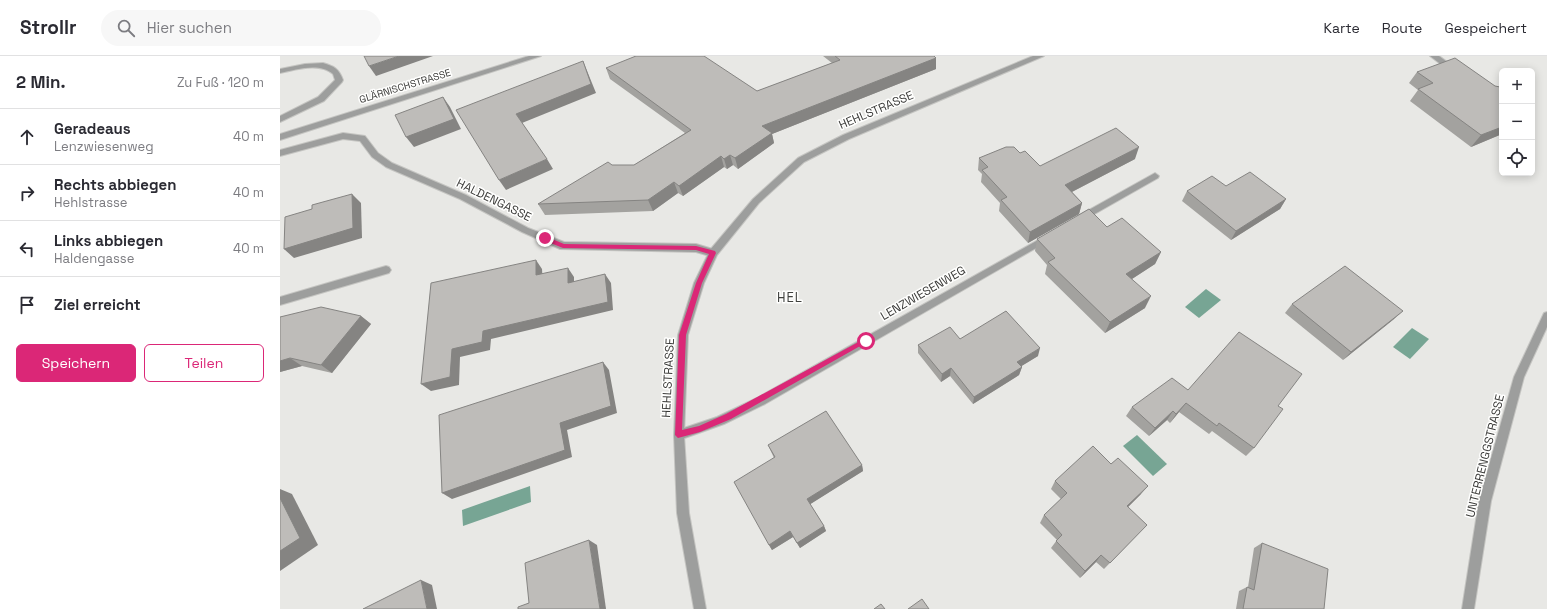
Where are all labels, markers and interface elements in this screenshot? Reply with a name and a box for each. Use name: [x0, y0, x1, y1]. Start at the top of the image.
search box: [101, 10, 381, 46]
text: Strollr: [20, 15, 77, 40]
icon: search: [115, 17, 137, 39]
text: Hier suchen: [147, 18, 232, 37]
text: Karte: [1324, 19, 1360, 37]
text: Route: [1382, 19, 1422, 37]
text: Gespeichert: [1444, 19, 1527, 37]
street label: GLÄRNISCHSTRASSE: [358, 66, 453, 106]
map controls: [1499, 68, 1535, 176]
button: +: [1499, 68, 1535, 104]
text: 2 Min.: [16, 71, 65, 93]
text: Zu Fuß · 120 m: [177, 74, 264, 91]
street label: HEHLSTRASSE: [836, 87, 916, 133]
button: −: [1499, 104, 1535, 140]
text: Geradeaus: [54, 119, 131, 138]
icon: ahead: [16, 126, 38, 148]
text: 40 m: [233, 128, 264, 145]
text: Lenzwiesenweg: [54, 138, 154, 155]
button: locate: [1499, 140, 1535, 176]
text: Rechts abbiegen: [54, 175, 176, 194]
street label: HALDENGASSE: [454, 175, 534, 225]
icon: right: [16, 182, 38, 204]
text: 40 m: [233, 184, 264, 201]
text: Hehlstrasse: [54, 194, 128, 211]
route end: [536, 229, 554, 247]
text: Links abbiegen: [54, 231, 163, 250]
icon: left: [16, 238, 38, 260]
text: 40 m: [233, 240, 264, 257]
text: Haldengasse: [54, 250, 134, 267]
street label: LENZWIESENWEG: [878, 262, 968, 324]
district label: HEL: [777, 289, 803, 306]
icon: arrive: [16, 294, 38, 316]
text: Ziel erreicht: [54, 295, 141, 314]
route start: [857, 332, 875, 350]
street label: HEHLSTRASSE: [658, 338, 678, 418]
button: Speichern: [16, 344, 136, 382]
button: Teilen: [144, 344, 264, 382]
street label: UNTERRENGGSTRASSE: [1462, 393, 1508, 519]

